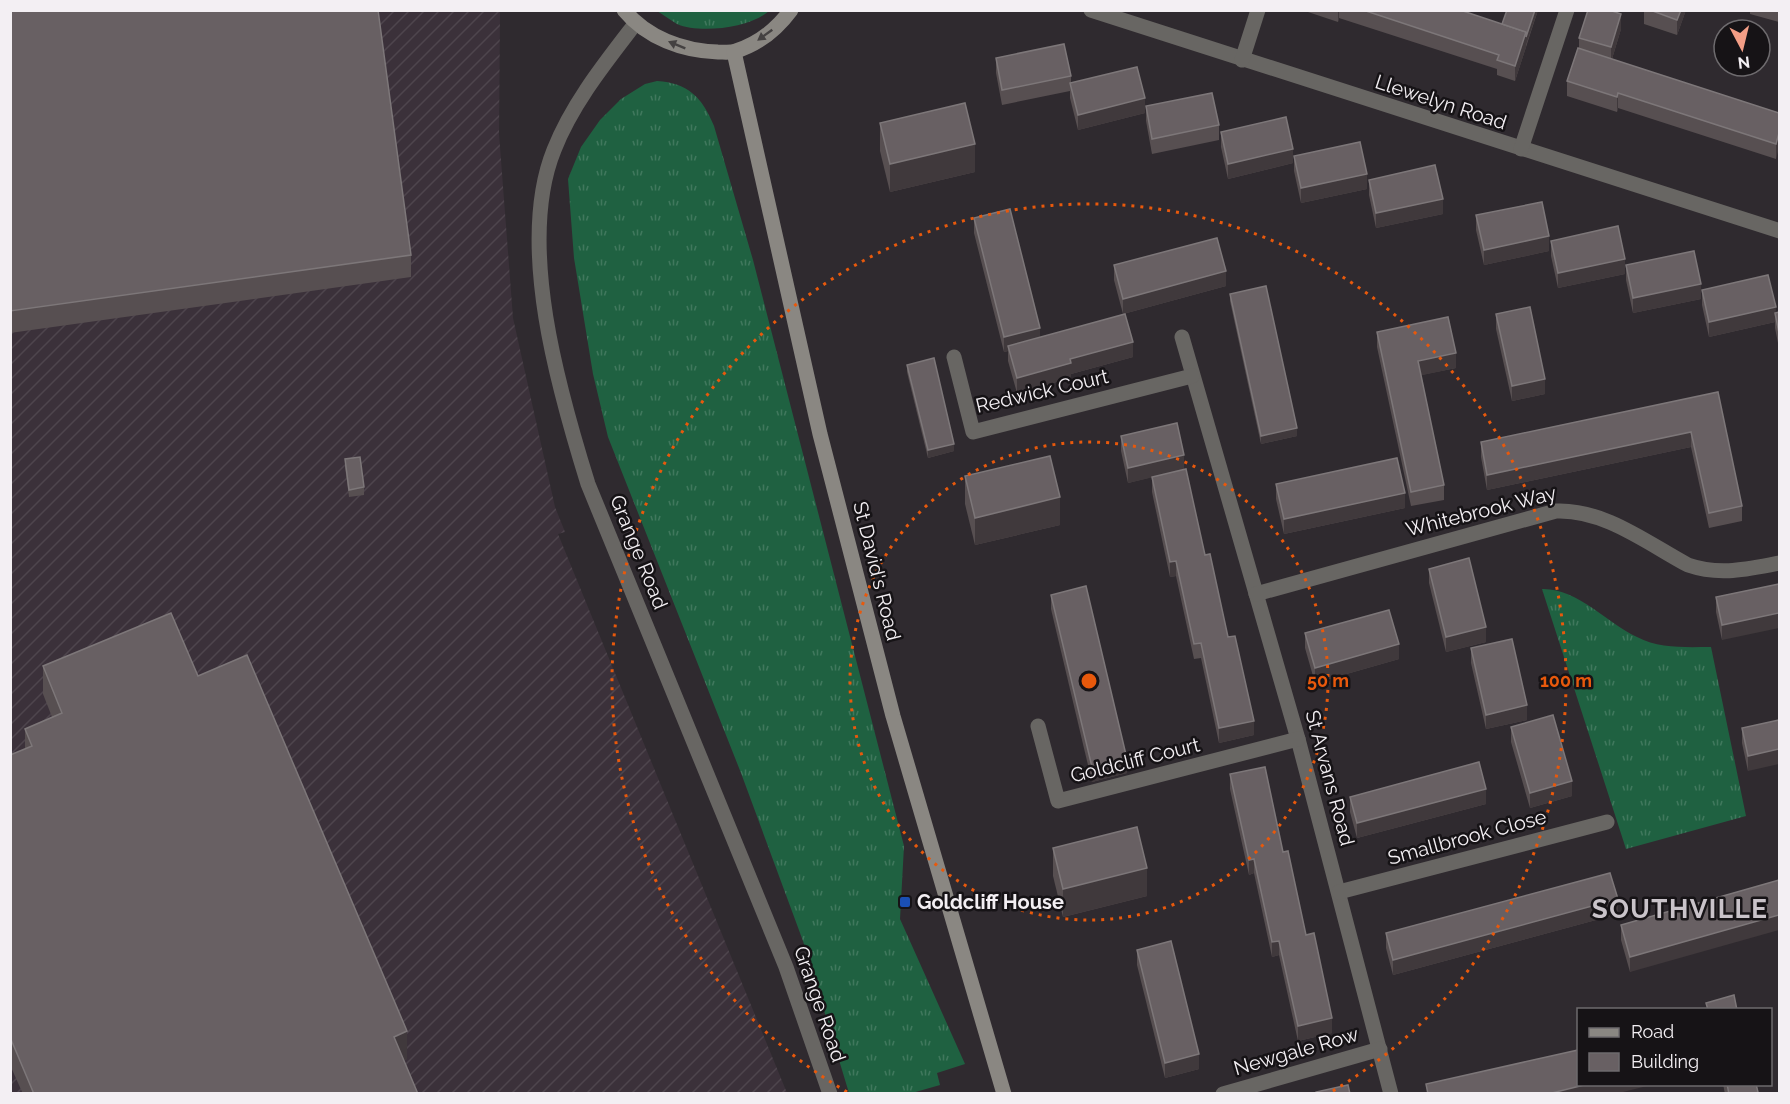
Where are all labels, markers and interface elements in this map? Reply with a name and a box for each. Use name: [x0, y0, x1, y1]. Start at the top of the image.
north arrow: [1712, 18, 1772, 78]
one-way arrow: [758, 29, 774, 41]
one-way arrow: [667, 40, 685, 50]
text: N: [1737, 52, 1751, 73]
street label: Llewelyn Road: [1372, 69, 1510, 135]
street label: Redwick Court: [973, 364, 1111, 418]
street label: Whitebrook Way: [1403, 481, 1559, 541]
street label: Grange Road: [605, 491, 673, 613]
street label: St David's Road: [848, 499, 906, 643]
text: 50 m: [1307, 670, 1349, 691]
text: 100 m: [1540, 670, 1592, 691]
centre of rings: [1079, 671, 1099, 691]
street label: St Arvans Road: [1300, 708, 1360, 848]
street label: Goldcliff Court: [1068, 732, 1202, 788]
street label: Smallbrook Close: [1385, 804, 1549, 870]
place label: Goldcliff House: [917, 890, 1064, 914]
district label: SOUTHVILLE: [1592, 894, 1768, 924]
marker: Goldcliff House: [898, 895, 912, 909]
street label: Grange Road: [789, 943, 851, 1065]
legend: [1577, 1008, 1772, 1086]
text: Road: [1631, 1021, 1674, 1042]
street label: Newgale Row: [1231, 1022, 1361, 1080]
text: Building: [1631, 1051, 1699, 1072]

